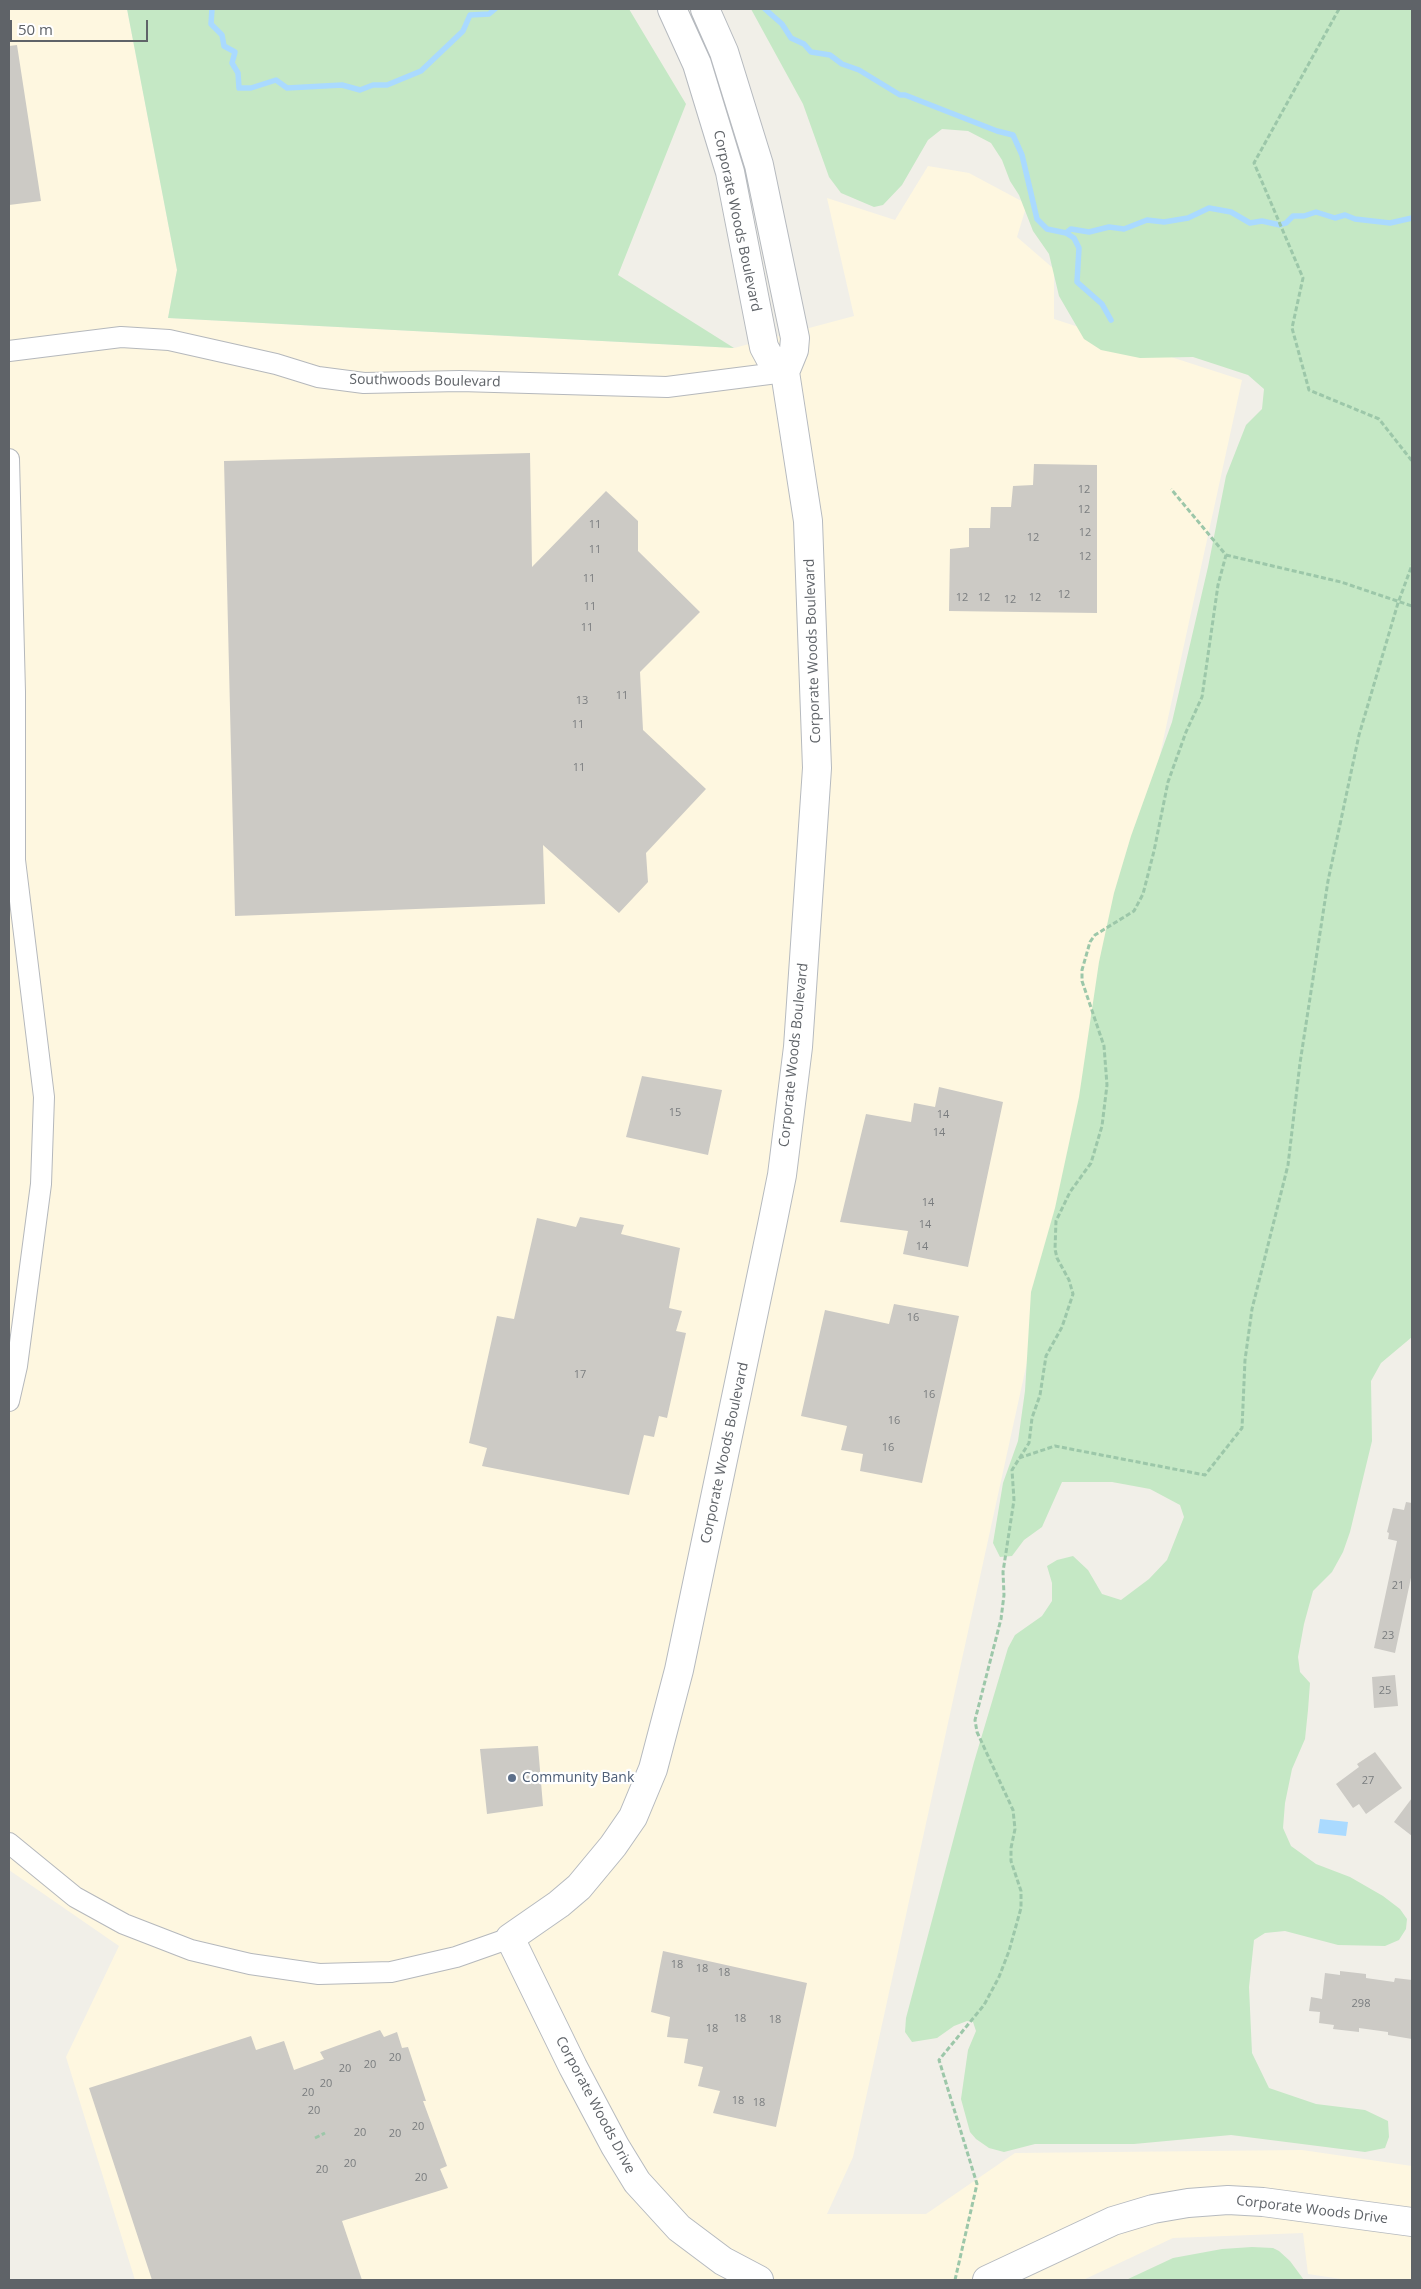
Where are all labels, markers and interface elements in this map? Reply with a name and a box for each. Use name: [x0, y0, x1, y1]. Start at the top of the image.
scale bar: [12, 10, 150, 42]
text: 50 m: [18, 19, 53, 39]
street label: Corporate Woods Boulevard: [710, 129, 764, 313]
street label: Southwoods Boulevard: [349, 371, 501, 391]
house number: 12: [1078, 483, 1090, 497]
house number: 12: [1078, 503, 1090, 517]
house number: 11: [589, 518, 601, 532]
house number: 12: [1079, 526, 1091, 540]
house number: 12: [1027, 531, 1039, 545]
house number: 11: [589, 543, 601, 557]
house number: 12: [1079, 550, 1091, 564]
street label: Corporate Woods Boulevard: [801, 558, 825, 744]
house number: 11: [583, 572, 595, 586]
house number: 12: [1058, 588, 1070, 602]
house number: 12: [956, 591, 968, 605]
house number: 12: [978, 591, 990, 605]
house number: 12: [1029, 591, 1041, 605]
house number: 12: [1004, 593, 1016, 607]
house number: 11: [584, 600, 596, 614]
house number: 11: [581, 621, 593, 635]
house number: 11: [616, 689, 628, 703]
house number: 13: [576, 694, 588, 708]
house number: 11: [572, 718, 584, 732]
house number: 11: [573, 761, 585, 775]
street label: Corporate Woods Boulevard: [776, 962, 812, 1148]
house number: 15: [669, 1106, 681, 1120]
house number: 14: [937, 1108, 949, 1122]
house number: 14: [933, 1126, 945, 1140]
house number: 14: [922, 1196, 934, 1210]
house number: 14: [919, 1218, 931, 1232]
house number: 14: [916, 1240, 928, 1254]
house number: 16: [907, 1311, 919, 1325]
street label: Corporate Woods Boulevard: [698, 1361, 752, 1545]
house number: 17: [574, 1368, 586, 1382]
house number: 16: [923, 1388, 935, 1402]
house number: 16: [888, 1414, 900, 1428]
house number: 16: [882, 1441, 894, 1455]
house number: 21: [1392, 1579, 1404, 1593]
house number: 23: [1382, 1629, 1394, 1643]
house number: 25: [1379, 1684, 1391, 1698]
place label: Community Bank: [522, 1770, 634, 1786]
marker: Community Bank: [506, 1772, 518, 1784]
house number: 27: [1362, 1774, 1374, 1788]
house number: 18: [671, 1958, 683, 1972]
house number: 18: [696, 1962, 708, 1976]
house number: 18: [718, 1966, 730, 1980]
house number: 298: [1352, 1997, 1370, 2011]
house number: 18: [734, 2012, 746, 2026]
house number: 18: [769, 2013, 781, 2027]
house number: 18: [706, 2022, 718, 2036]
street label: Corporate Woods Drive: [552, 2034, 638, 2176]
house number: 20: [389, 2051, 401, 2065]
house number: 20: [364, 2058, 376, 2072]
house number: 20: [339, 2062, 351, 2076]
house number: 20: [320, 2077, 332, 2091]
house number: 20: [302, 2086, 314, 2100]
house number: 18: [732, 2094, 744, 2108]
house number: 18: [753, 2096, 765, 2110]
house number: 20: [308, 2104, 320, 2118]
house number: 20: [412, 2120, 424, 2134]
house number: 20: [354, 2126, 366, 2140]
house number: 20: [389, 2127, 401, 2141]
house number: 20: [344, 2157, 356, 2171]
house number: 20: [316, 2163, 328, 2177]
house number: 20: [415, 2171, 427, 2185]
street label: Corporate Woods Drive: [1235, 2192, 1389, 2228]

